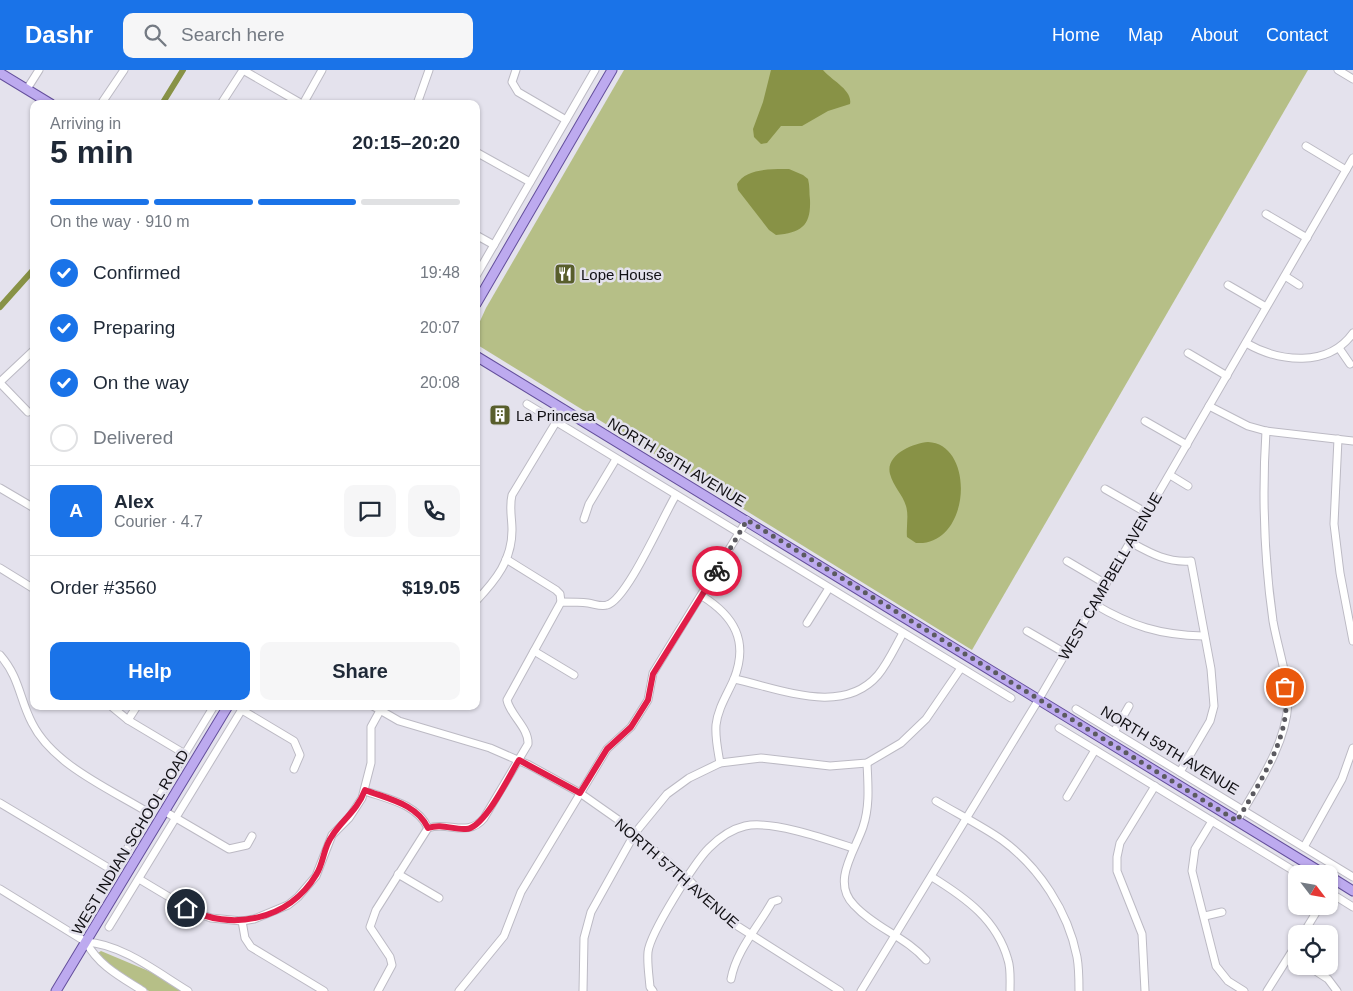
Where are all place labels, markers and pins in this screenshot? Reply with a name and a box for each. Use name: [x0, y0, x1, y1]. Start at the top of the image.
restaurant icon: Lope House: [553, 262, 577, 286]
place label: Lope House: [581, 266, 662, 283]
building icon: La Princesa: [488, 403, 512, 427]
place label: La Princesa: [516, 407, 596, 424]
pin: [1264, 666, 1306, 708]
pin: [165, 887, 207, 929]

